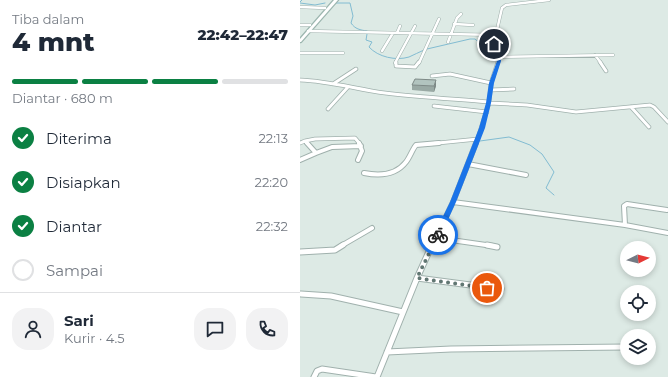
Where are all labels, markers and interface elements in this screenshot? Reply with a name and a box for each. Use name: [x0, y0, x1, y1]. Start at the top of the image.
text: Tiba dalam: [12, 11, 84, 27]
text: 22:42–22:47: [197, 25, 288, 44]
text: 4 mnt: [12, 26, 95, 58]
pin: [477, 27, 511, 61]
icon: home: [483, 33, 505, 55]
text: Diantar · 680 m: [12, 90, 113, 106]
icon: check: [12, 127, 34, 149]
text: Diterima: [46, 129, 112, 148]
text: 22:13: [258, 130, 288, 146]
icon: check: [12, 171, 34, 193]
text: Disiapkan: [46, 173, 121, 192]
text: 22:20: [255, 174, 288, 190]
icon: check: [12, 215, 34, 237]
courier: [418, 215, 458, 255]
text: Diantar: [46, 217, 102, 236]
text: 22:32: [256, 218, 288, 234]
icon: bike: [427, 224, 449, 246]
north arrow: [620, 241, 656, 277]
map controls: [620, 241, 656, 365]
text: Sampai: [46, 261, 103, 280]
pin: [470, 271, 504, 305]
icon: bag: [476, 277, 498, 299]
button: locate: [620, 285, 656, 321]
button: person: [12, 308, 54, 350]
button: chat: [194, 308, 236, 350]
button: phone: [246, 308, 288, 350]
text: Sari: [64, 311, 94, 330]
button: layers: [620, 329, 656, 365]
text: Kurir · 4.5: [64, 330, 125, 346]

